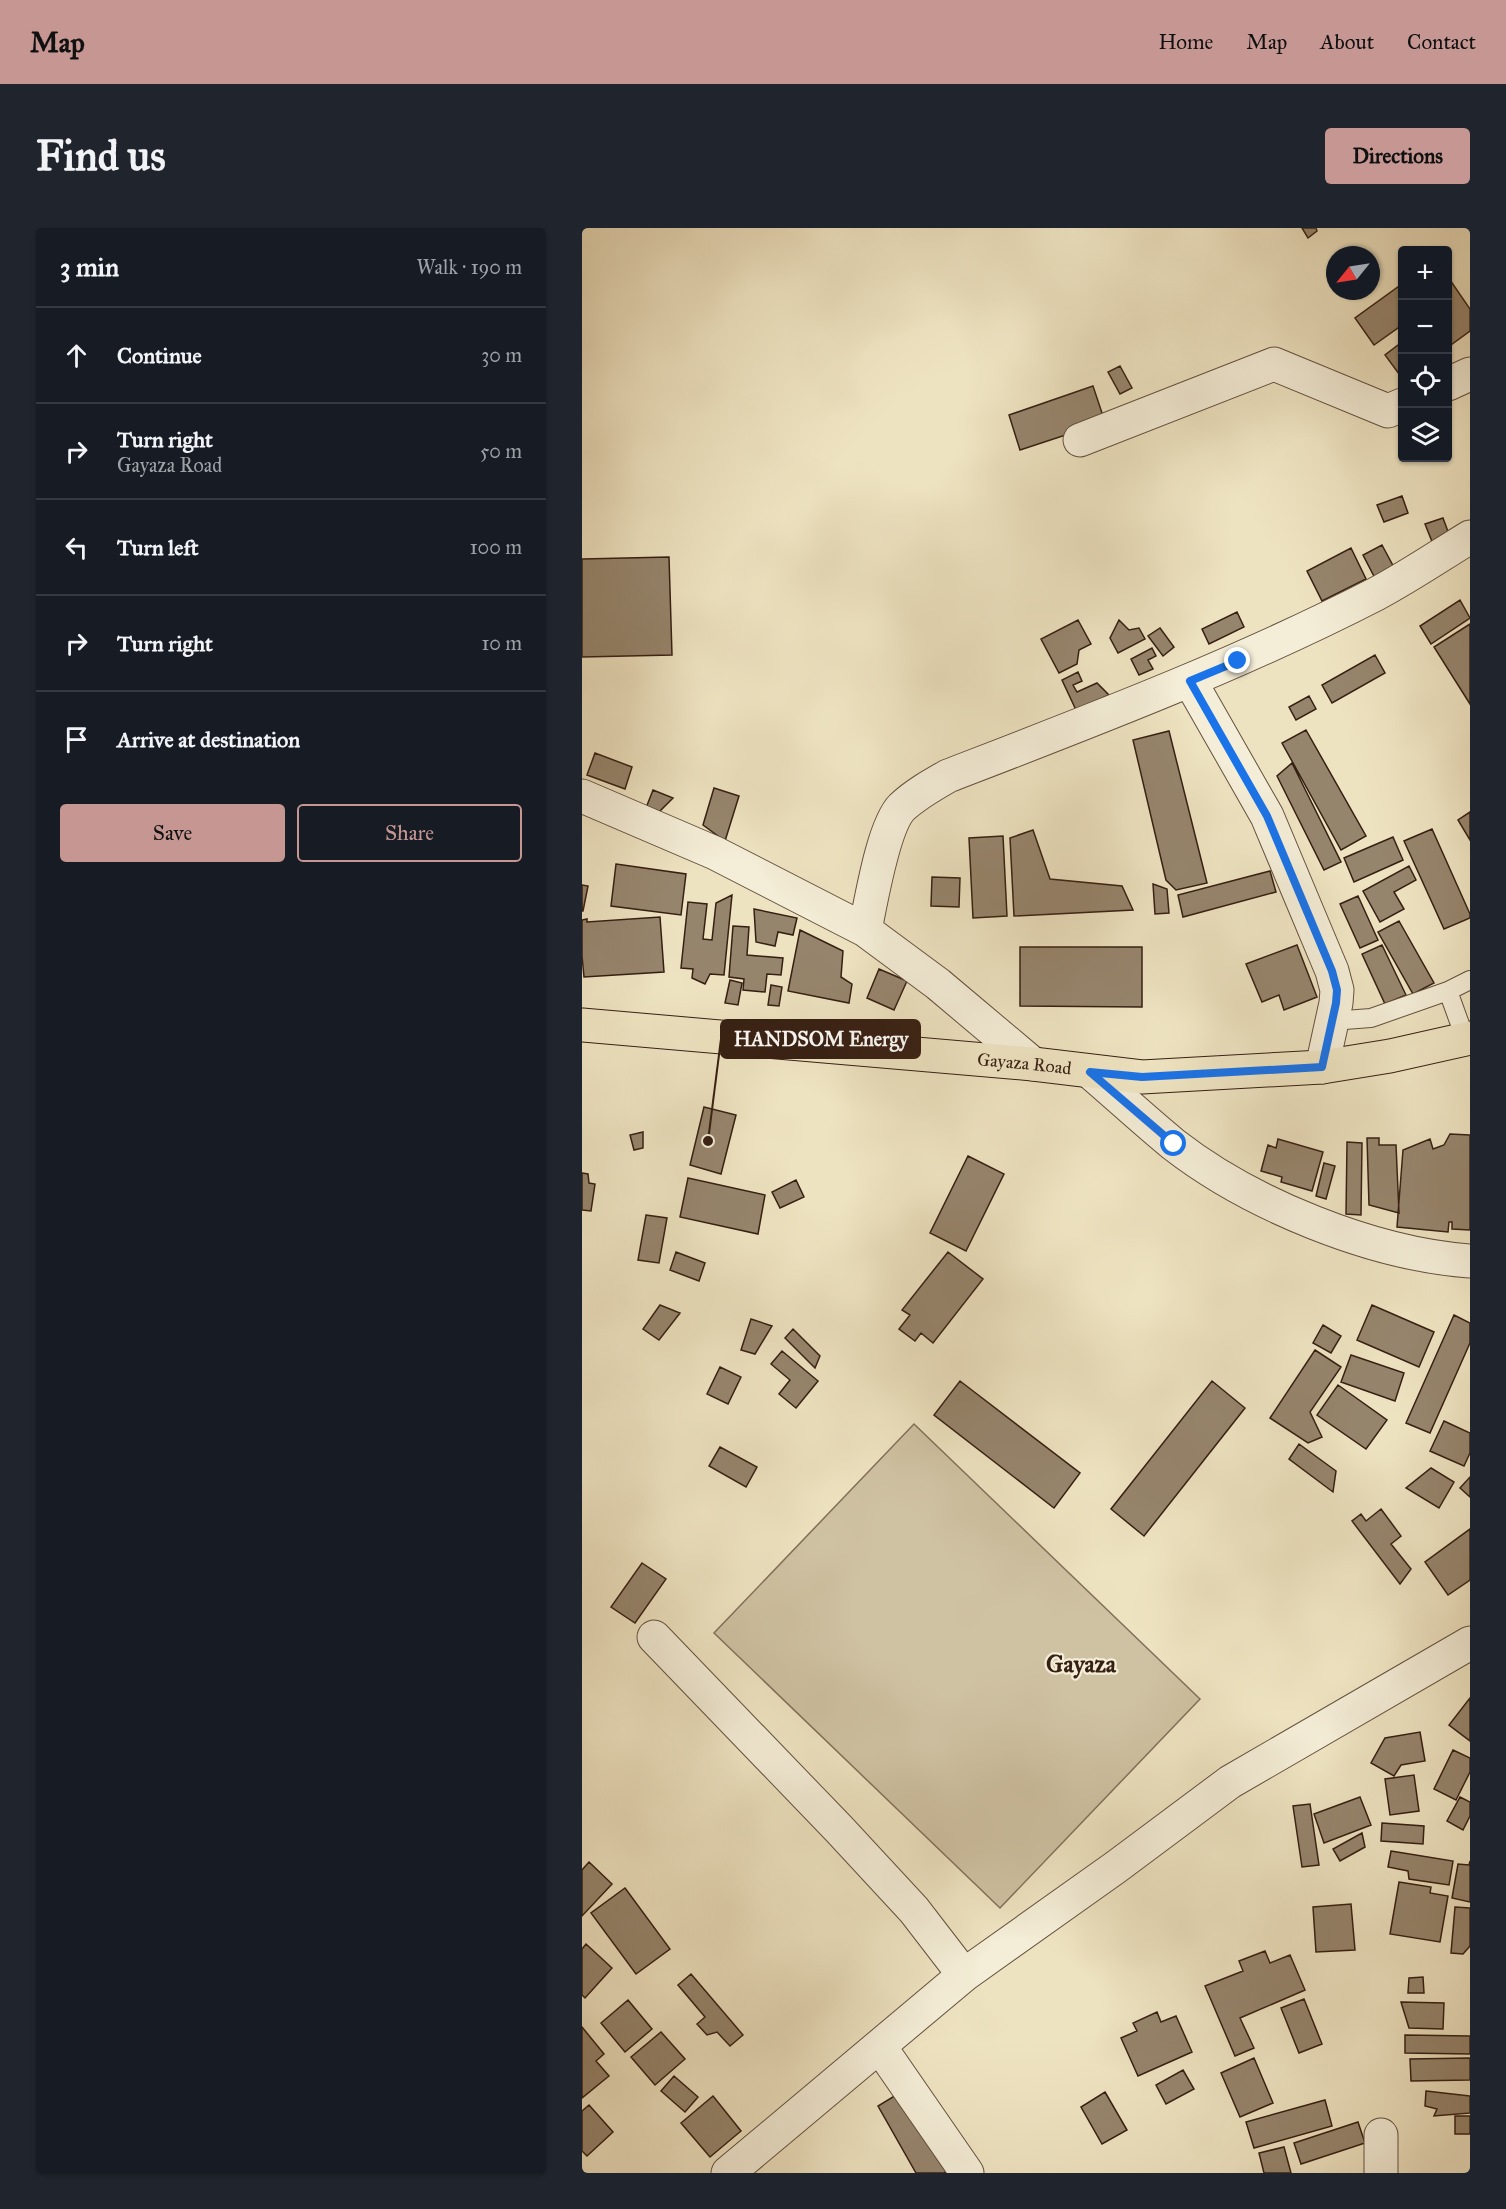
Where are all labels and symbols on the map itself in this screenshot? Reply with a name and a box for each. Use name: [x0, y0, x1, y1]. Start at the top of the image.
north arrow: [1326, 246, 1380, 300]
route end: [1224, 647, 1250, 673]
callout: HANDSOM Energy: [721, 1020, 920, 1058]
text: HANDSOM Energy: [734, 1027, 910, 1052]
street label: Gayaza Road: [976, 1048, 1073, 1080]
route start: [1160, 1130, 1186, 1156]
district label: Gayaza: [1046, 1649, 1117, 1679]

